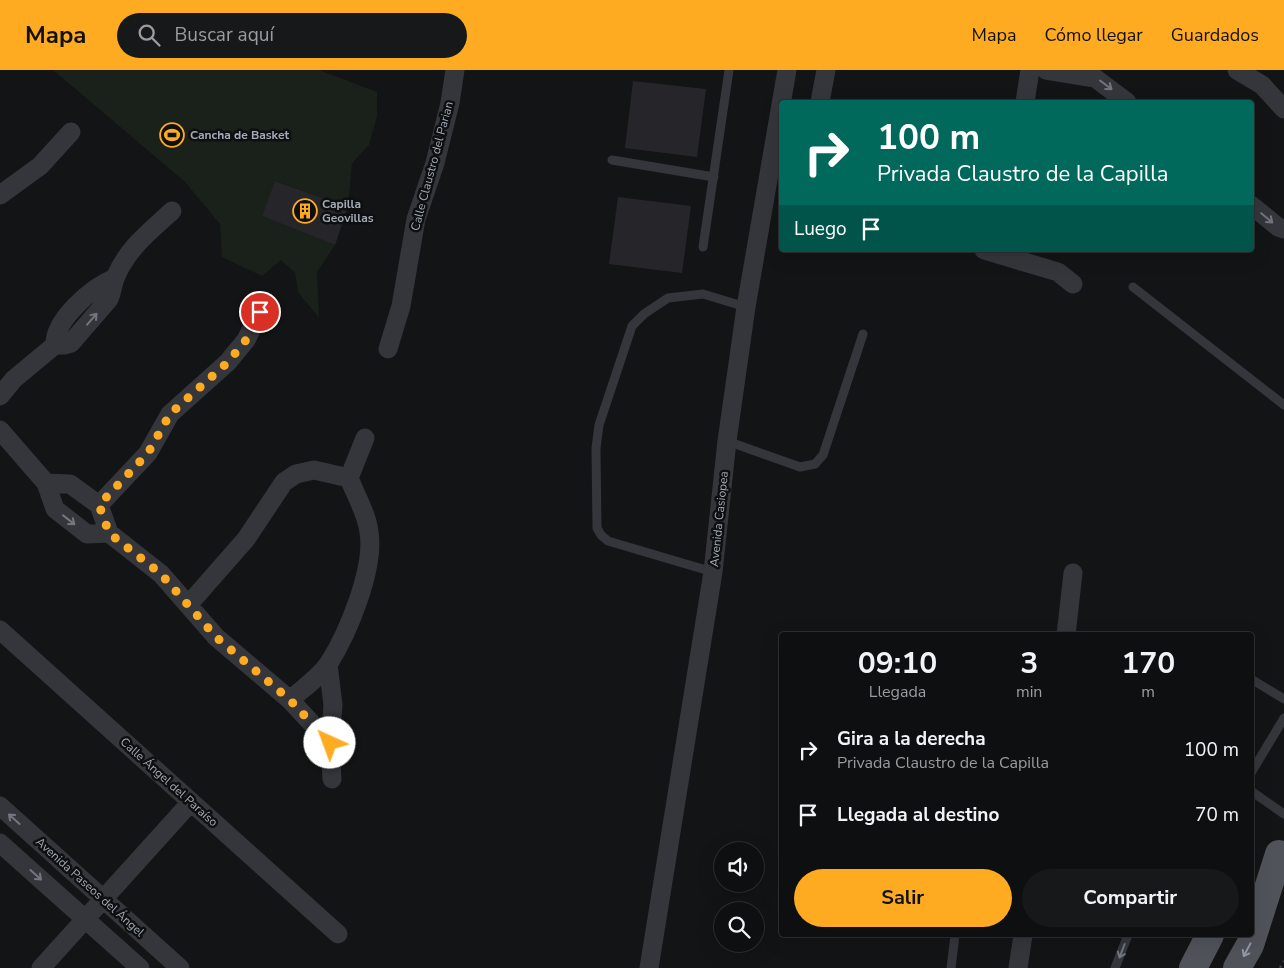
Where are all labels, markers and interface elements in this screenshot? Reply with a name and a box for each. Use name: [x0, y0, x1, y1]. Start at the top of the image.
search box: [117, 13, 467, 58]
text: Mapa: [25, 19, 87, 51]
icon: search: [135, 21, 163, 49]
text: Buscar aquí: [175, 22, 274, 48]
text: Mapa: [972, 23, 1017, 47]
text: Cómo llegar: [1045, 23, 1143, 47]
text: Guardados: [1171, 23, 1259, 47]
one-way arrow: [1099, 80, 1113, 90]
street label: Calle Claustro del Parian: [407, 100, 457, 232]
text: 100 m: [877, 114, 980, 161]
icon: right: [794, 120, 859, 185]
sports icon: Cancha de Basket: [159, 122, 185, 148]
place label: Cancha de Basket: [190, 127, 289, 143]
text: Privada Claustro de la Capilla: [877, 159, 1168, 189]
place label: Capilla Geovillas: [322, 196, 374, 226]
building icon: Capilla Geovillas: [292, 198, 318, 224]
one-way arrow: [1260, 213, 1273, 224]
icon: arrive: [857, 215, 885, 243]
text: Luego: [794, 216, 847, 242]
pin: [239, 291, 281, 333]
icon: arrive: [246, 298, 274, 326]
one-way arrow: [86, 313, 97, 326]
street label: Avenida Casiopea: [706, 470, 732, 568]
one-way arrow: [62, 514, 75, 525]
text: 09:10: [858, 643, 937, 684]
text: 3: [1020, 643, 1038, 684]
text: 170: [1121, 643, 1175, 684]
text: Llegada: [869, 681, 926, 703]
text: min: [1016, 681, 1042, 703]
text: m: [1141, 681, 1155, 703]
position arrow: [303, 716, 355, 768]
text: Gira a la derecha: [837, 726, 986, 752]
street label: Calle Ángel del Paraíso: [117, 734, 221, 830]
icon: right: [794, 736, 822, 764]
text: 100 m: [1184, 737, 1239, 763]
text: Privada Claustro de la Capilla: [837, 752, 1049, 774]
icon: arrive: [794, 801, 822, 829]
text: Llegada al destino: [837, 802, 999, 828]
text: 70 m: [1195, 802, 1239, 828]
one-way arrow: [7, 813, 20, 824]
street label: Avenida Paseos del Ángel: [32, 834, 148, 940]
map controls: [714, 842, 764, 952]
button: sound: [714, 842, 764, 892]
one-way arrow: [30, 869, 43, 881]
button: Salir: [794, 869, 1012, 927]
button: Compartir: [1022, 869, 1239, 927]
button: search: [714, 902, 764, 952]
one-way arrow: [1242, 942, 1251, 957]
one-way arrow: [1116, 944, 1125, 959]

